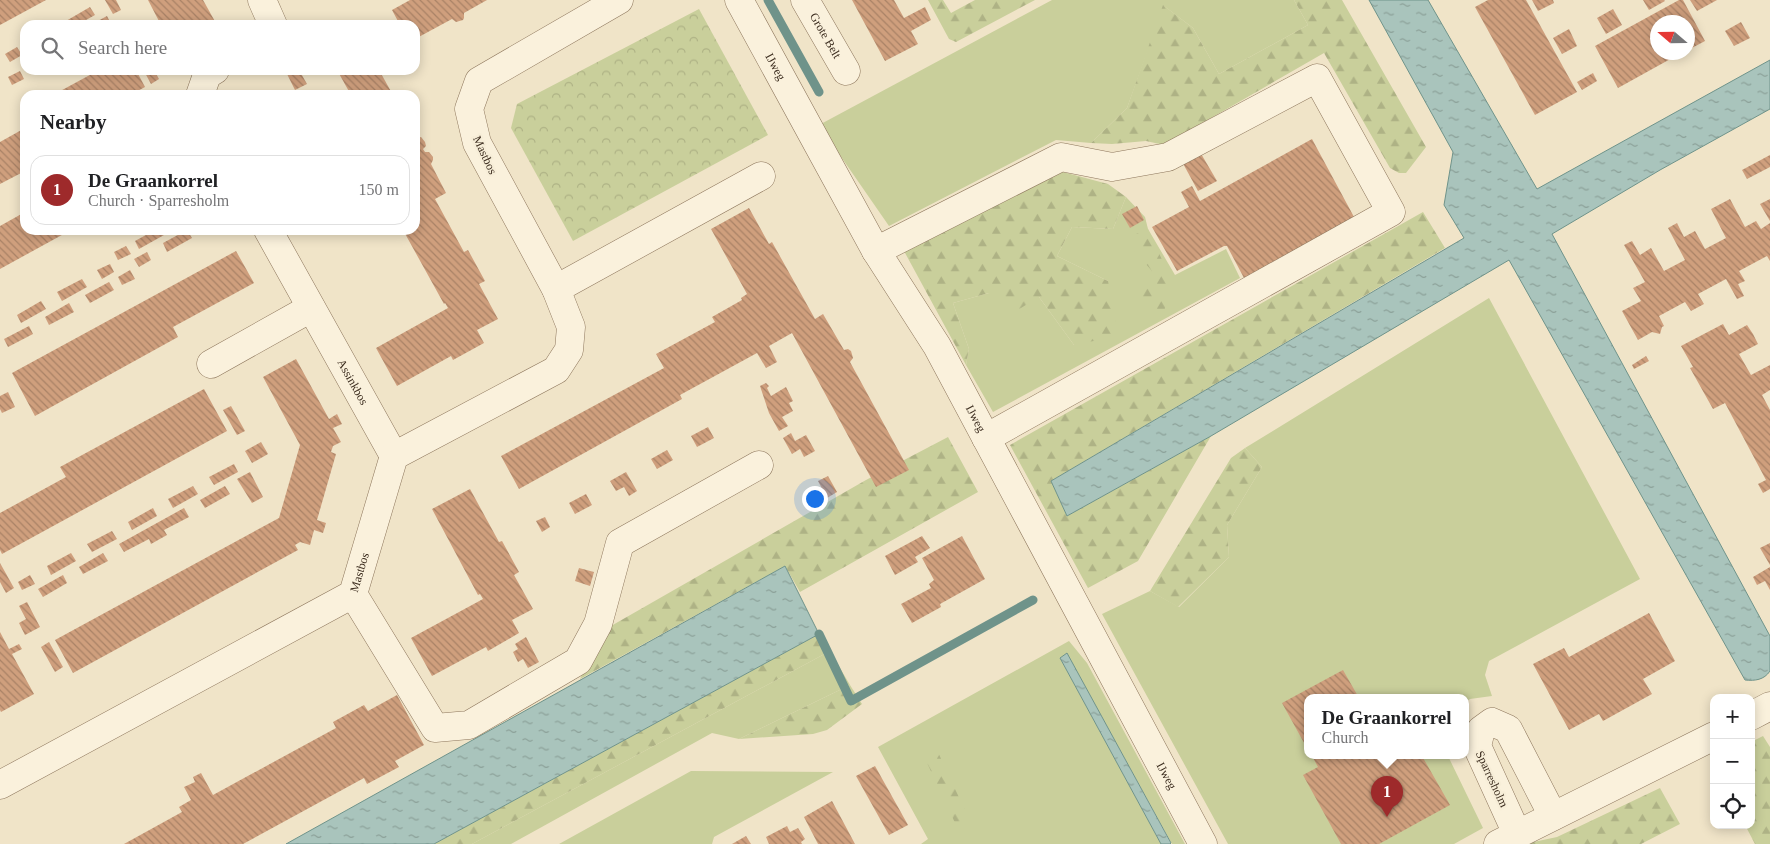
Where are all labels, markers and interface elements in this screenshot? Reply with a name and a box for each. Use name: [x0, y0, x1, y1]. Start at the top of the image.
street label: Grote Belt: [807, 10, 844, 61]
north arrow: [1650, 15, 1695, 60]
search box: [20, 20, 420, 75]
icon: search: [38, 34, 66, 62]
text: Search here: [78, 37, 167, 58]
street label: IJweg: [762, 51, 788, 83]
text: Nearby: [40, 110, 107, 134]
street label: Mastbos: [470, 134, 500, 177]
text: De Graankorrel: [88, 170, 218, 191]
text: 1: [53, 181, 61, 198]
text: 150 m: [359, 181, 399, 198]
text: Church · Sparresholm: [88, 192, 229, 209]
street label: Assinkbos: [334, 357, 371, 408]
street label: IJweg: [963, 403, 989, 434]
your location: [802, 486, 828, 512]
street label: Mastbos: [347, 550, 372, 594]
popup: [1304, 694, 1469, 759]
map controls: [1710, 694, 1755, 829]
button: +: [1710, 694, 1755, 739]
text: De Graankorrel: [1322, 707, 1452, 728]
text: Church: [1322, 729, 1369, 746]
button: −: [1710, 739, 1755, 784]
street label: Sparresholm: [1473, 749, 1511, 810]
street label: IJweg: [1154, 760, 1179, 792]
pin: 1: [1371, 776, 1403, 817]
button: locate: [1710, 784, 1755, 829]

